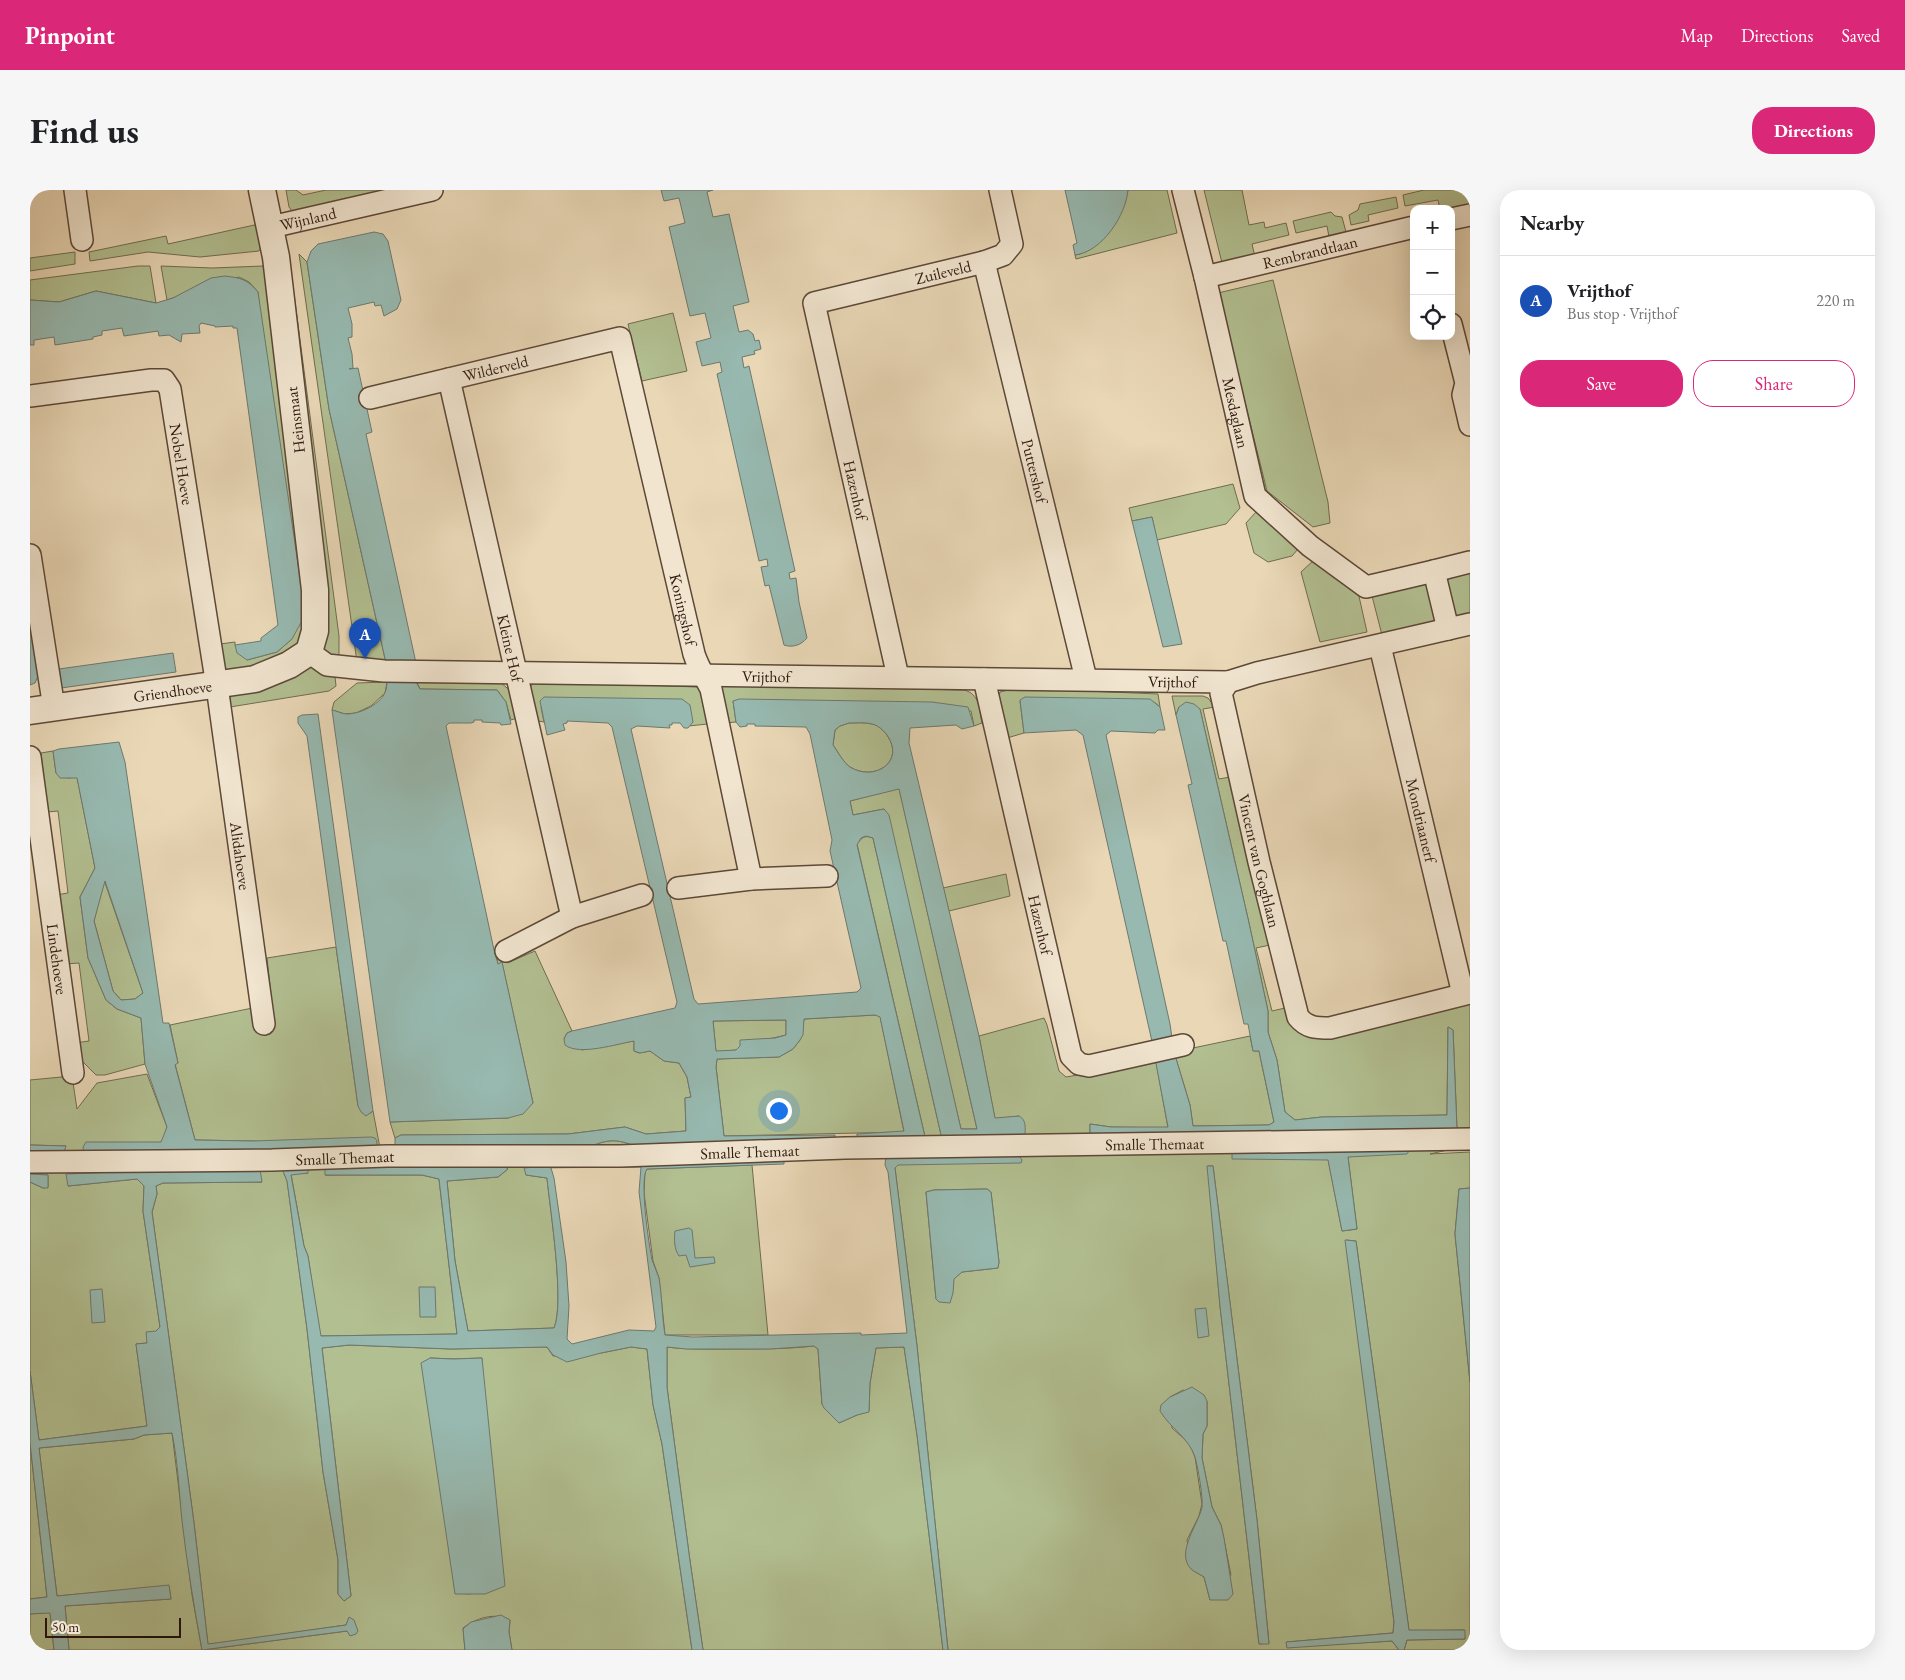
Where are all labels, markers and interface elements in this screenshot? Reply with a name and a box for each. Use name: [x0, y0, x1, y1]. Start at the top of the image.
text: Pinpoint: [25, 20, 115, 51]
text: Map: [1681, 24, 1713, 47]
text: Directions: [1741, 24, 1813, 47]
text: Saved: [1841, 24, 1880, 47]
button: Directions: [1752, 107, 1875, 154]
text: Find us: [30, 108, 139, 153]
street label: Wijnland: [278, 202, 339, 236]
map controls: [1410, 205, 1455, 340]
button: +: [1410, 205, 1455, 250]
text: Nearby: [1520, 209, 1584, 236]
street label: Rembrandtlaan: [1261, 231, 1360, 274]
button: −: [1410, 250, 1455, 295]
street label: Zuileveld: [913, 255, 974, 289]
text: Vrijthof: [1567, 278, 1631, 303]
text: A: [1530, 290, 1542, 311]
text: 220 m: [1816, 290, 1855, 311]
button: locate: [1410, 295, 1455, 340]
text: Bus stop · Vrijthof: [1567, 303, 1678, 324]
street label: Wilderveld: [461, 350, 531, 386]
button: Save: [1520, 360, 1683, 407]
button: Share: [1693, 360, 1855, 407]
street label: Mesdaglaan: [1217, 375, 1254, 451]
street label: Heinsmaat: [281, 385, 310, 454]
street label: Nobel Hoeve: [165, 422, 198, 506]
street label: Puttershof: [1017, 437, 1053, 507]
street label: Hazenhof: [838, 458, 873, 524]
street label: Koningshof: [665, 572, 702, 649]
street label: Kleine Hof: [492, 612, 528, 686]
pin: A: [349, 618, 381, 659]
street label: Vrijthof: [742, 666, 793, 687]
street label: Vrijthof: [1148, 671, 1199, 693]
street label: Griendhoeve: [132, 675, 213, 707]
street label: Mondriaanerf: [1401, 776, 1442, 866]
street label: Vincent van Goghlaan: [1233, 792, 1285, 930]
street label: Alidahoeve: [225, 819, 255, 891]
street label: Hazenhof: [1023, 893, 1058, 959]
street label: Lindehoeve: [42, 922, 72, 996]
your location: [766, 1098, 792, 1124]
street label: Smalle Themaat: [1105, 1133, 1204, 1155]
street label: Smalle Themaat: [700, 1140, 800, 1164]
street label: Smalle Themaat: [295, 1146, 394, 1170]
scale bar: [45, 1615, 181, 1638]
text: 50 m: [52, 1618, 79, 1636]

